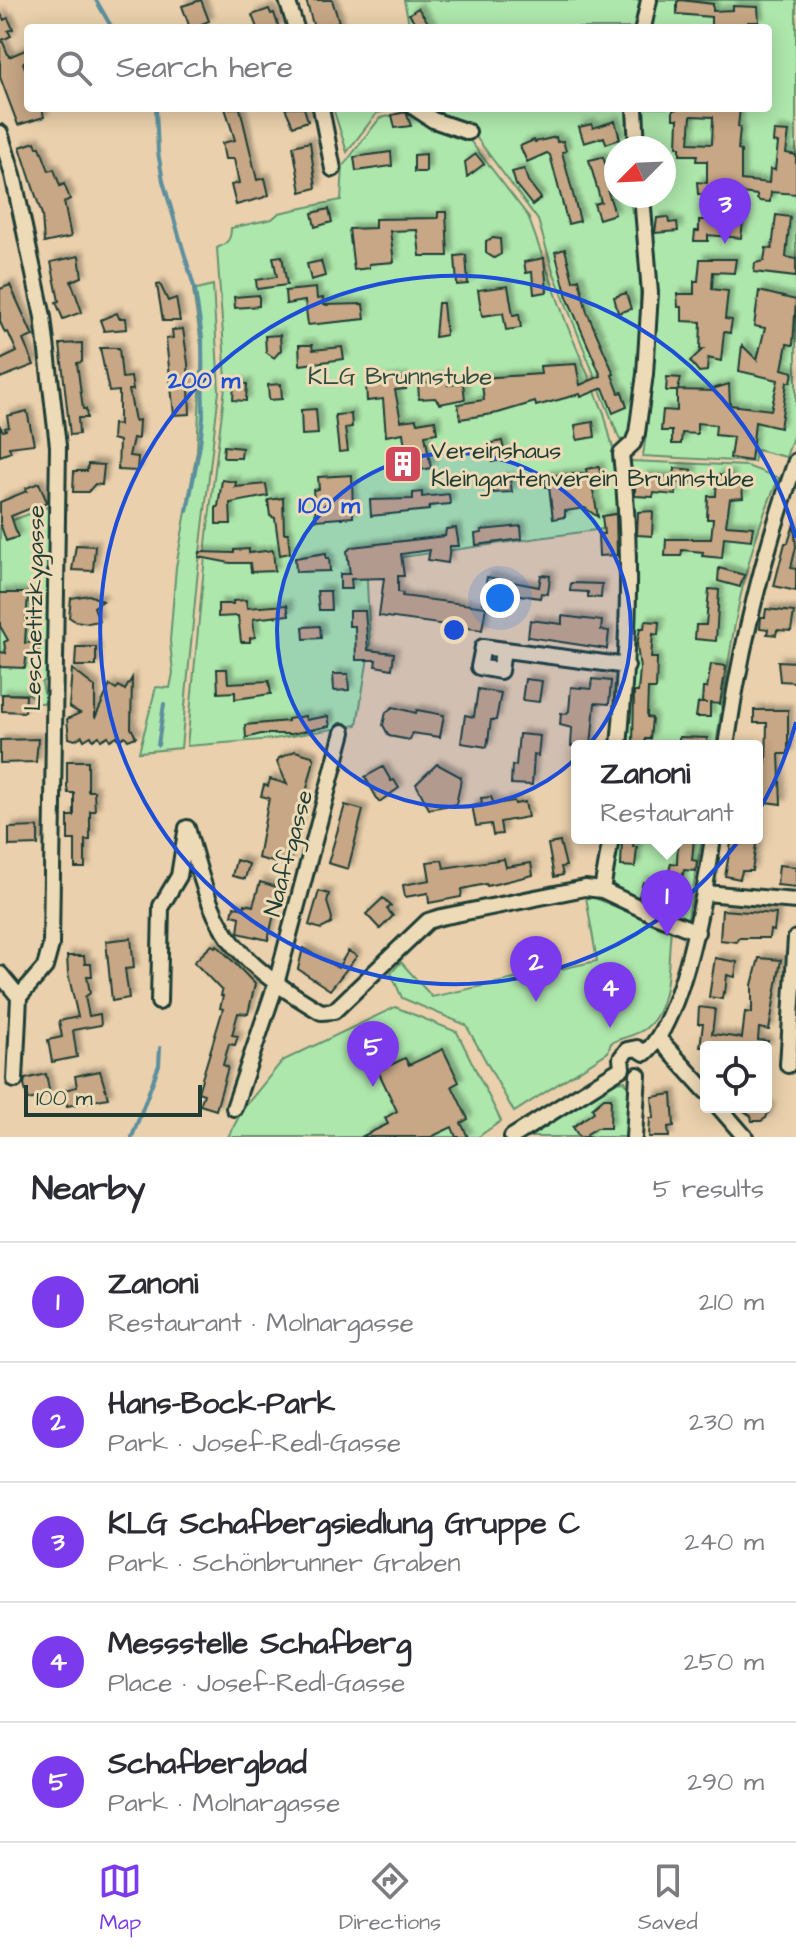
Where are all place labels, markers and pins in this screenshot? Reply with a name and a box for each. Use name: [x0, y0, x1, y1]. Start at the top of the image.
pin: 3: [699, 178, 751, 244]
place label: Vereinshaus Kleingartenverein Brunnstube: [431, 434, 754, 497]
building icon: Vereinshaus Kleingartenverein Brunnstube: [382, 443, 424, 485]
centre of rings: [440, 616, 468, 644]
pin: 1: [641, 870, 693, 936]
pin: 2: [510, 936, 562, 1002]
pin: 4: [584, 962, 636, 1028]
pin: 5: [347, 1021, 399, 1087]

